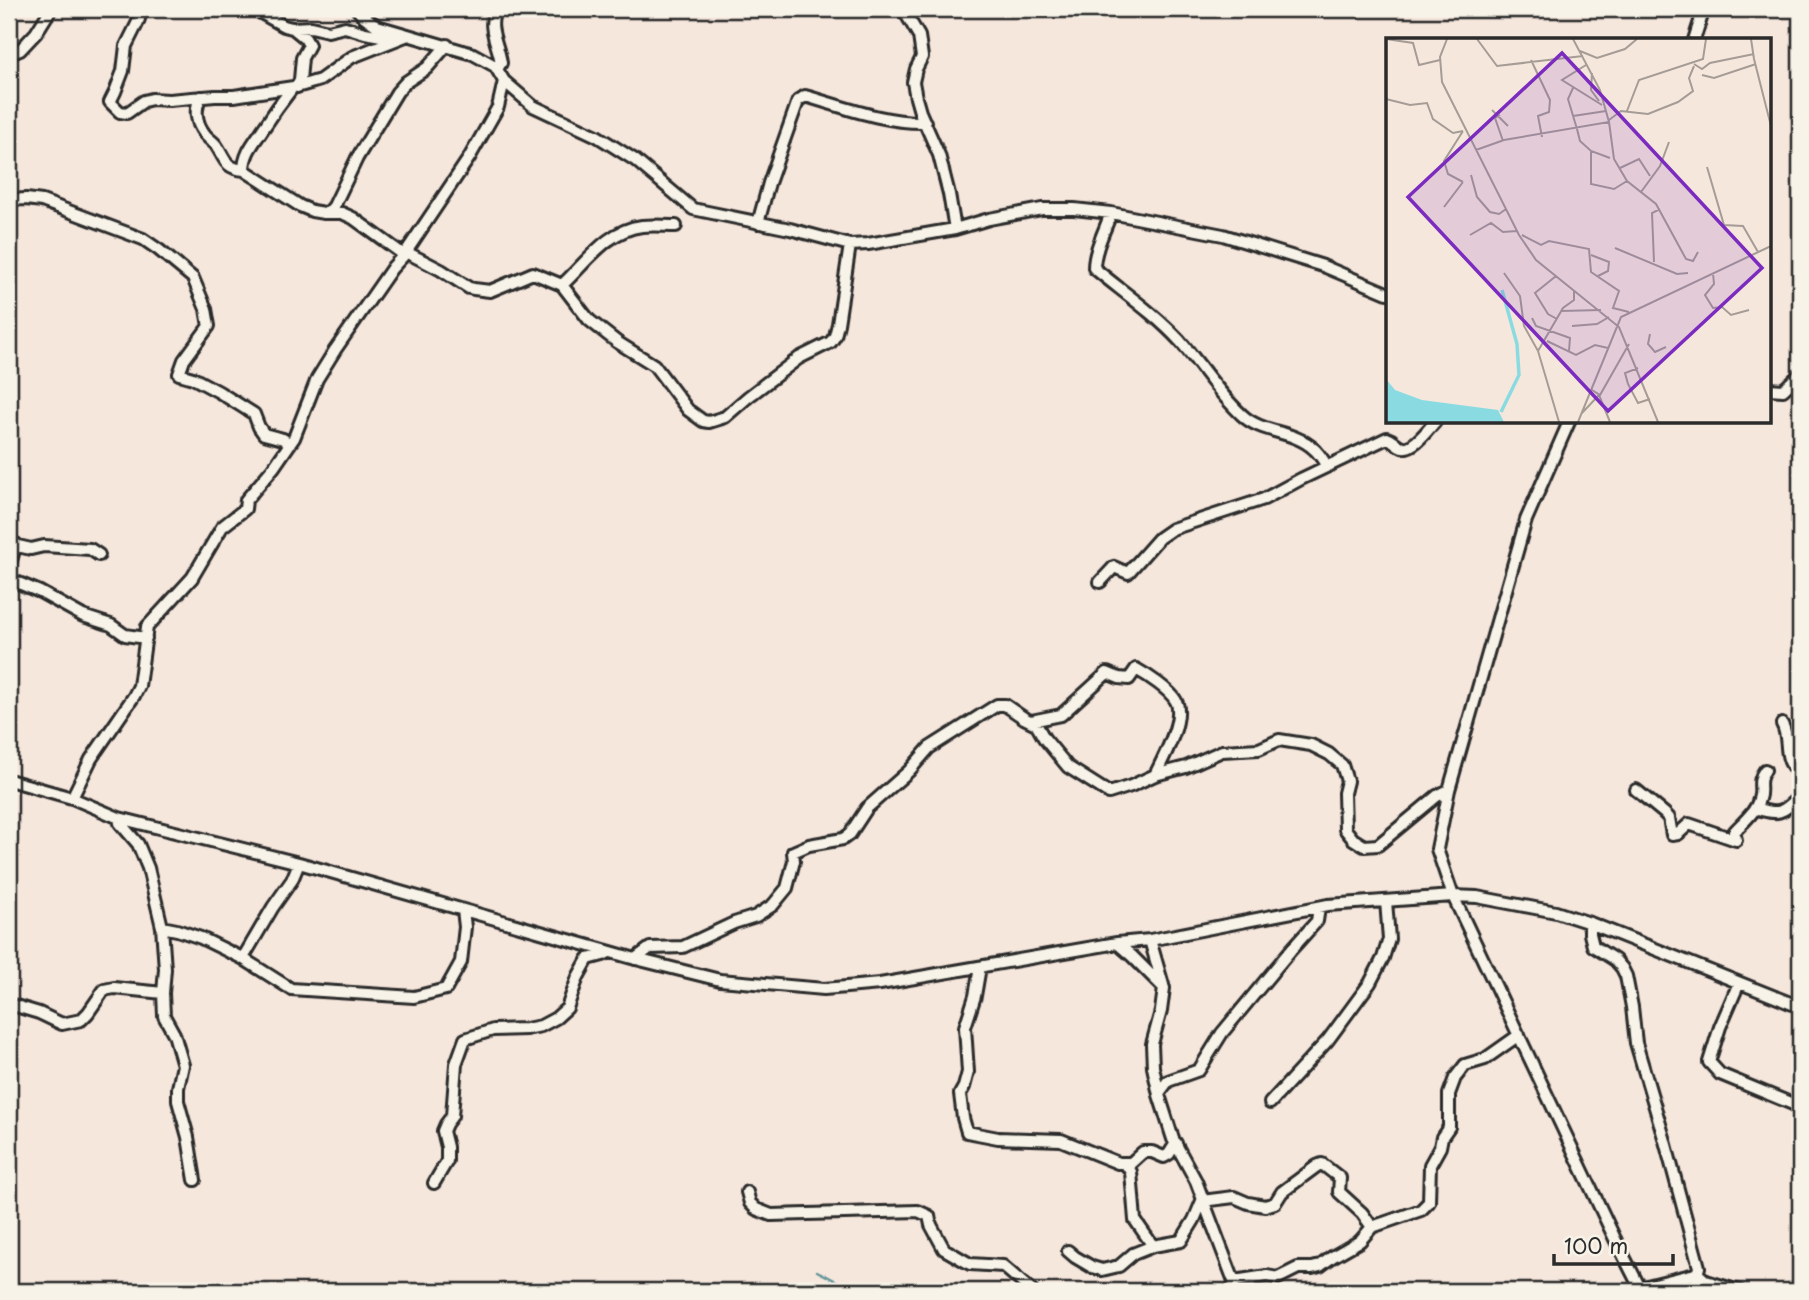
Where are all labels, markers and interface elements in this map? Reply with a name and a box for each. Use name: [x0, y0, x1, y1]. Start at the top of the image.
inset map: [1386, 38, 1770, 424]
scale bar: [1554, 1223, 1672, 1267]
text: 100 m: [1564, 1229, 1628, 1261]

